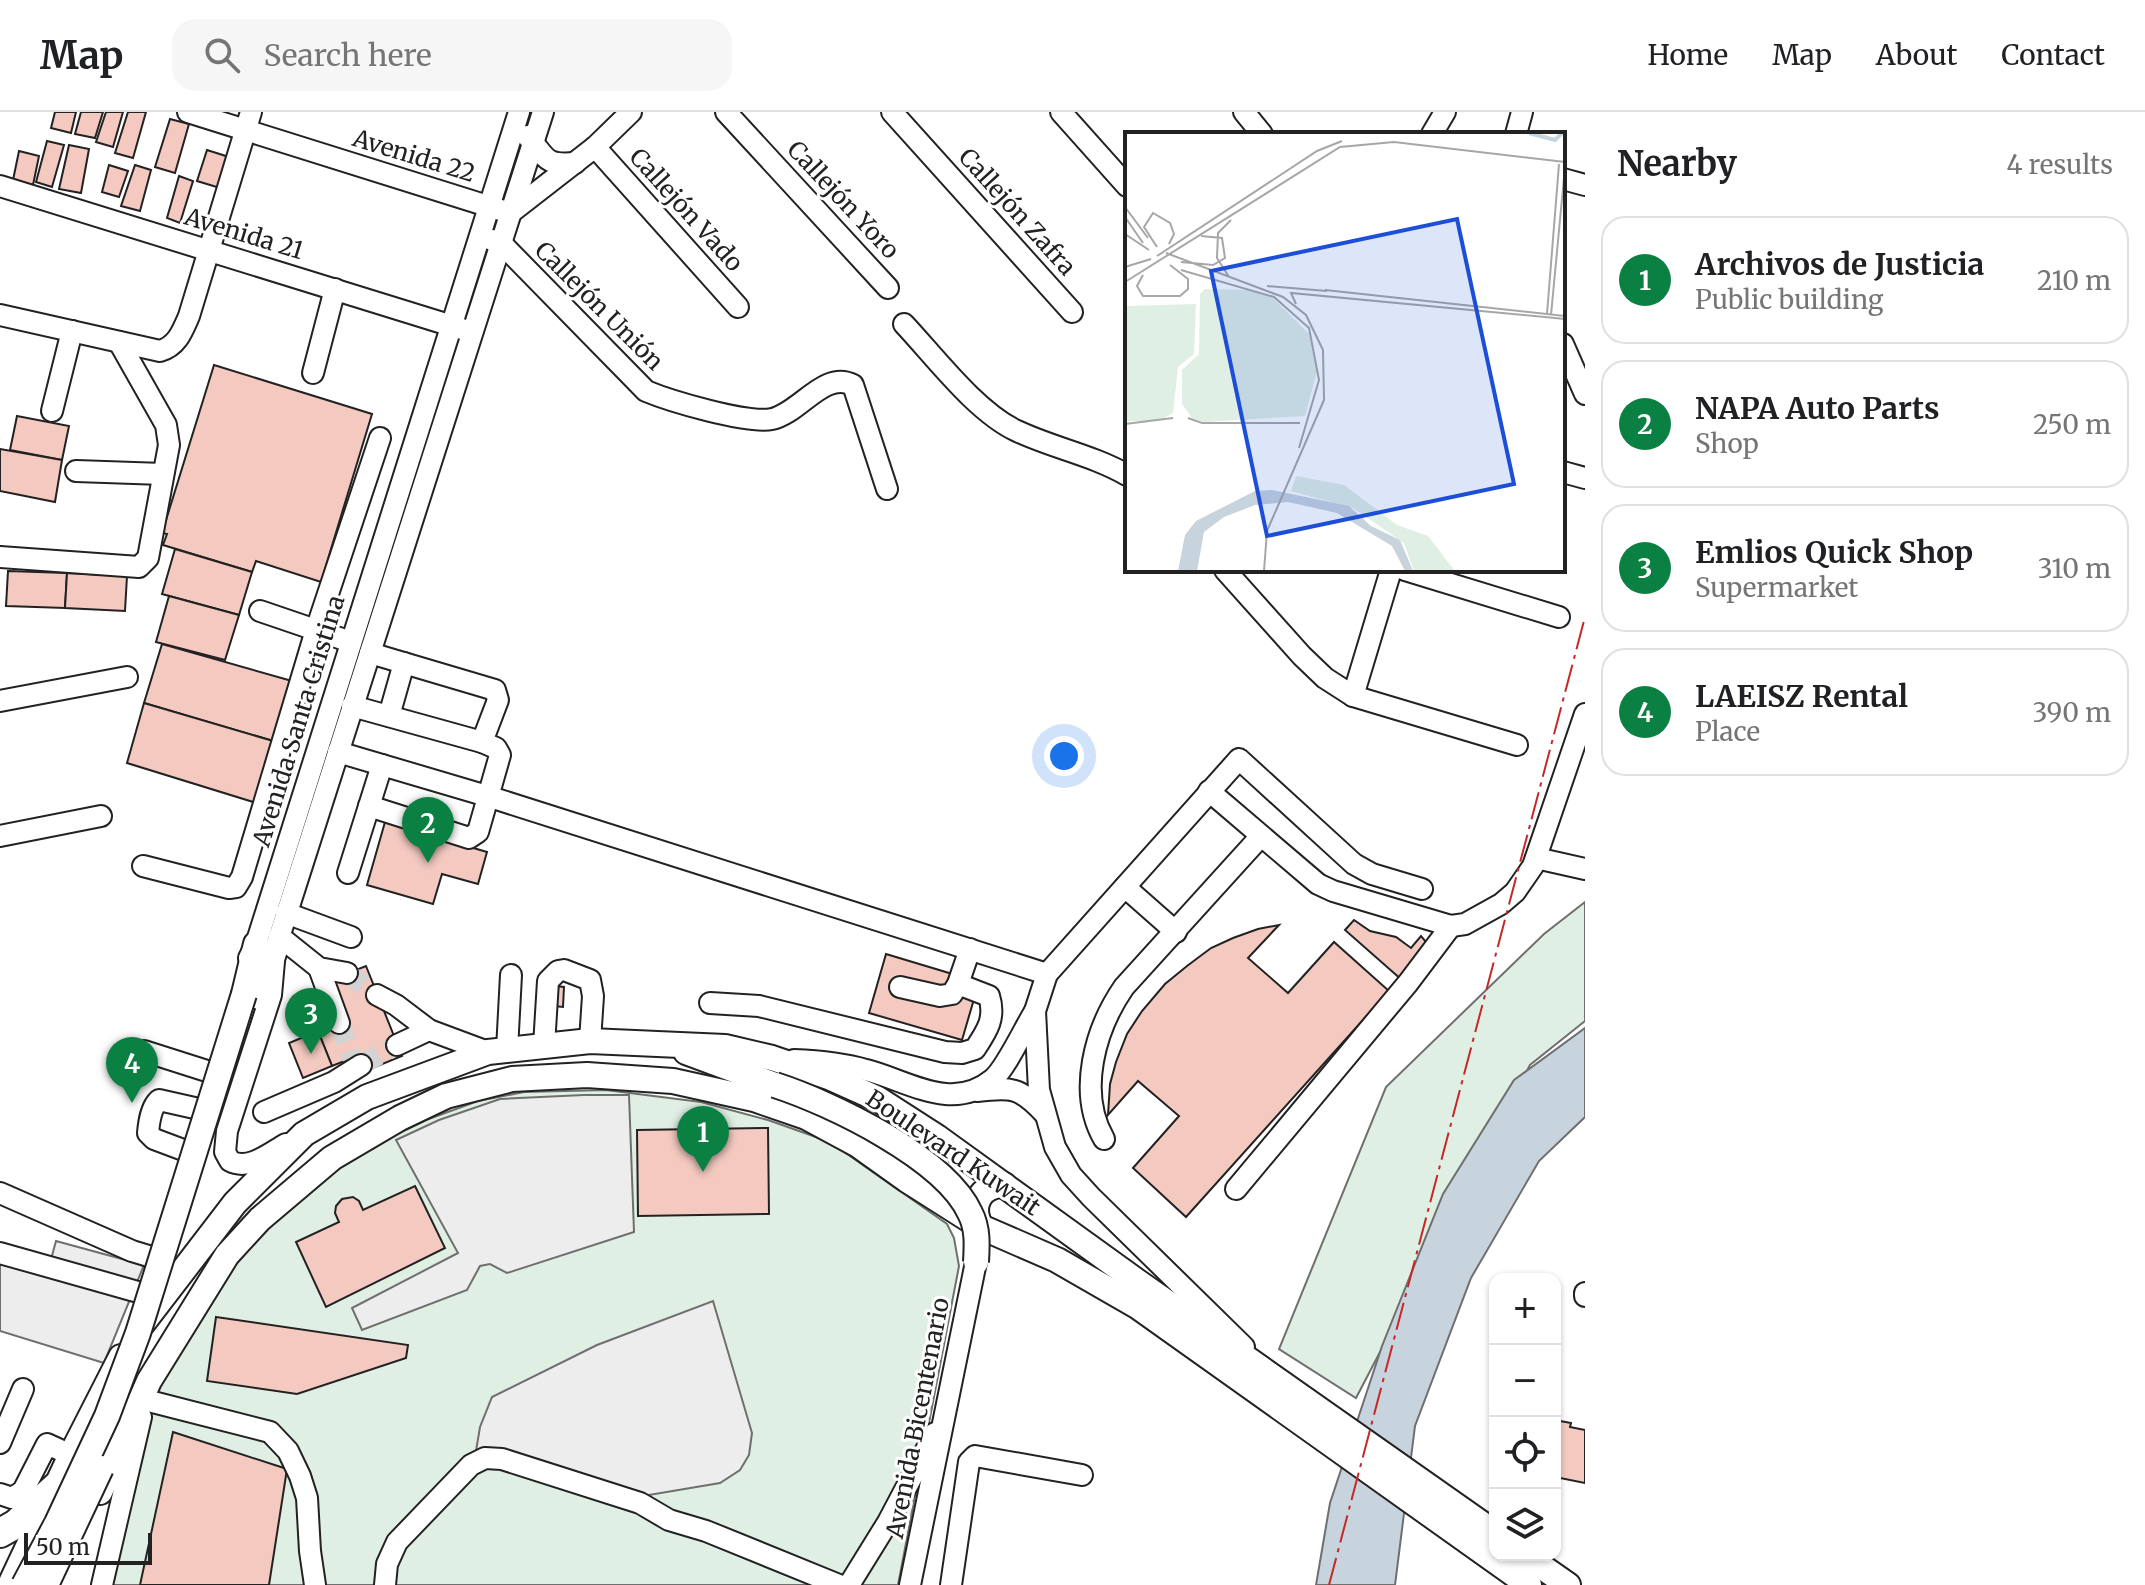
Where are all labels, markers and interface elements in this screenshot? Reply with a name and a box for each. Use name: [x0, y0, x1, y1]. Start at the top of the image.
search box: [172, 19, 732, 91]
text: Map: [40, 32, 124, 79]
icon: search: [200, 33, 244, 77]
text: Search here: [264, 36, 432, 74]
text: Home: [1647, 37, 1728, 73]
text: Map: [1772, 37, 1832, 73]
text: About: [1876, 37, 1957, 73]
text: Contact: [2001, 37, 2105, 73]
street label: Avenida 22: [348, 122, 479, 189]
inset map: [1125, 132, 1565, 572]
street label: Callejón Yoro: [781, 134, 906, 265]
street label: Callejón Vado: [623, 142, 750, 278]
street label: Callejón Zafra: [952, 142, 1083, 282]
text: Nearby: [1617, 143, 1737, 185]
text: 4 results: [2006, 148, 2113, 181]
street label: Avenida 21: [180, 201, 307, 266]
street label: Callejón Unión: [528, 235, 670, 377]
text: Archivos de Justicia: [1695, 245, 1984, 283]
text: 1: [1639, 264, 1651, 297]
text: 210 m: [2037, 264, 2111, 297]
text: Public building: [1695, 283, 1884, 316]
text: NAPA Auto Parts: [1695, 389, 1940, 427]
text: 2: [1637, 408, 1653, 441]
text: 250 m: [2033, 408, 2111, 441]
text: Shop: [1695, 427, 1759, 460]
text: Emlios Quick Shop: [1695, 533, 1973, 571]
text: 3: [1638, 552, 1652, 585]
text: 310 m: [2038, 552, 2111, 585]
text: Supermarket: [1695, 571, 1859, 604]
street label: Avenida Santa Cristina: [245, 591, 352, 851]
text: LAEISZ Rental: [1695, 677, 1908, 715]
text: 4: [1637, 696, 1653, 729]
text: 390 m: [2032, 696, 2111, 729]
text: Place: [1695, 715, 1760, 748]
your location: [1044, 736, 1084, 776]
pin: 2: [402, 797, 454, 863]
pin: 3: [285, 988, 337, 1054]
pin: 4: [106, 1037, 158, 1103]
street label: Boulevard Kuwait: [860, 1083, 1047, 1223]
pin: 1: [677, 1106, 729, 1172]
map controls: [1489, 1273, 1561, 1561]
button: +: [1489, 1273, 1561, 1345]
street label: Avenida Bicentenario: [879, 1295, 956, 1542]
button: −: [1489, 1345, 1561, 1417]
button: locate: [1489, 1417, 1561, 1489]
button: layers: [1489, 1489, 1561, 1561]
scale bar: [24, 1529, 152, 1565]
text: 50 m: [36, 1533, 90, 1561]

